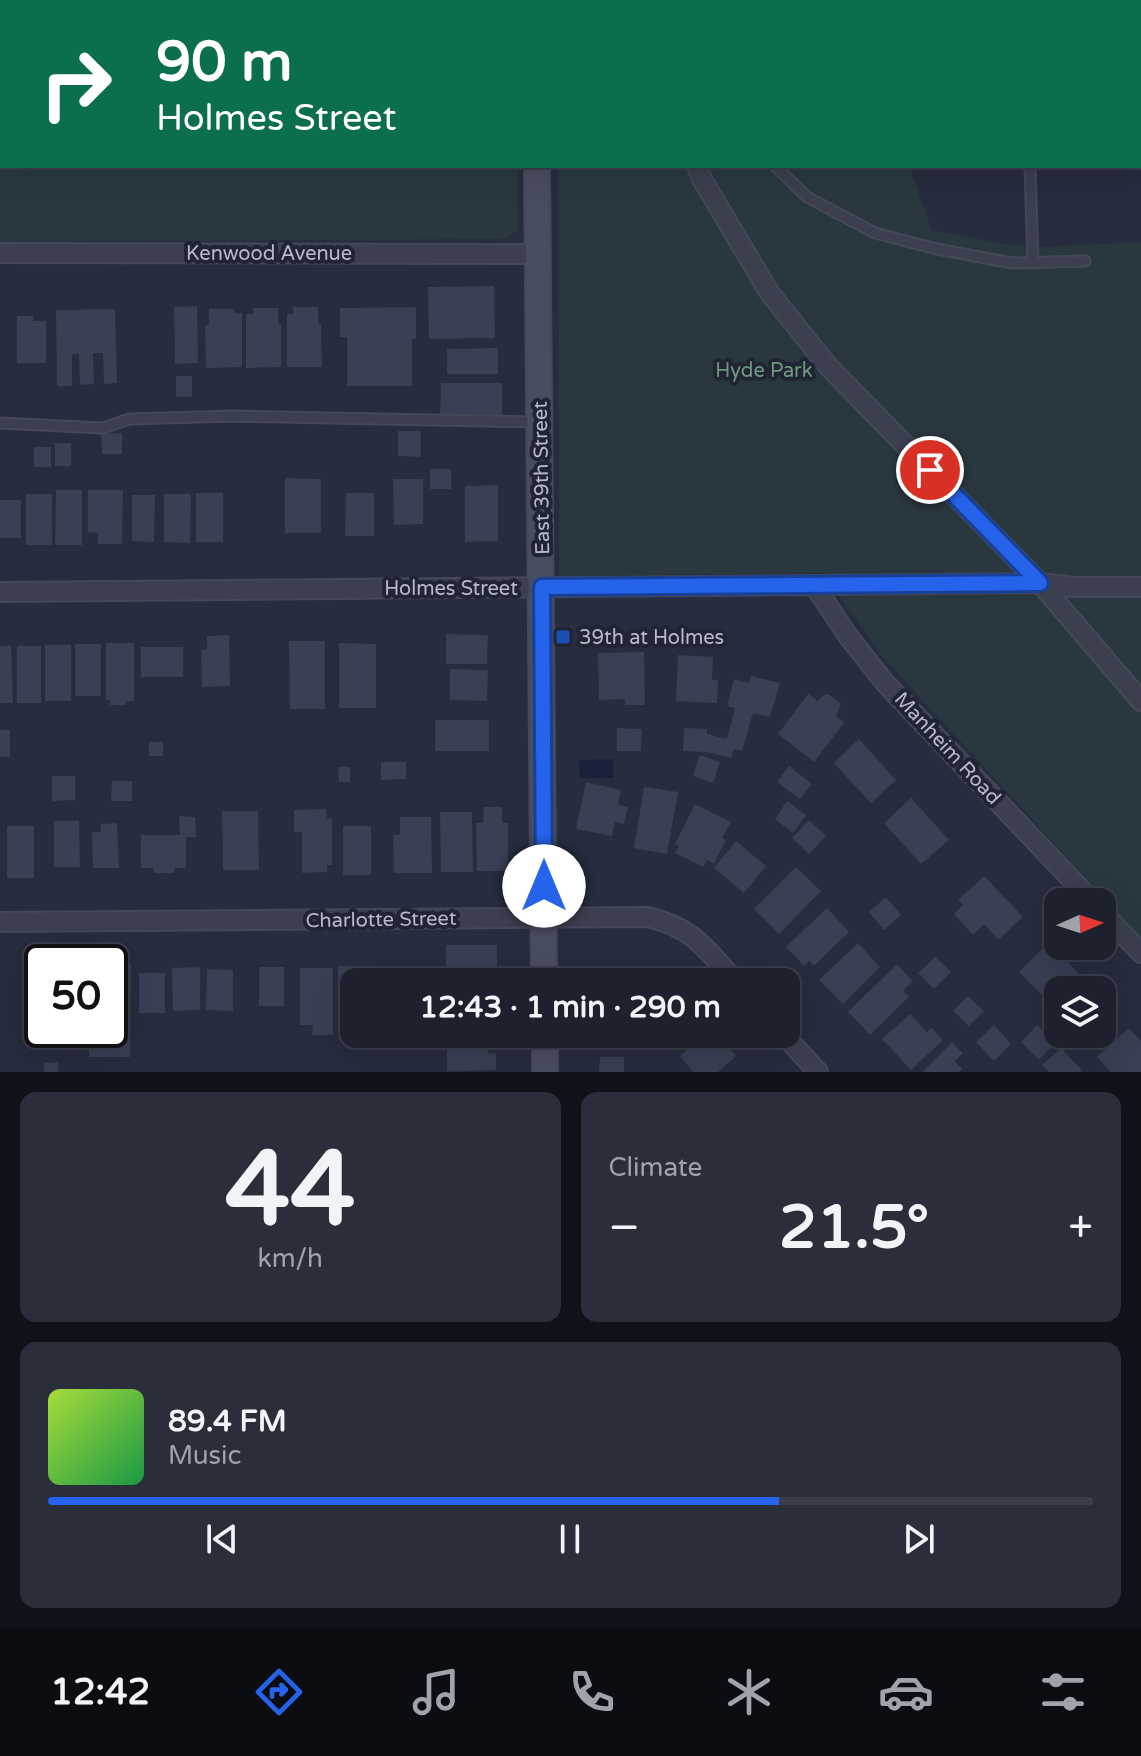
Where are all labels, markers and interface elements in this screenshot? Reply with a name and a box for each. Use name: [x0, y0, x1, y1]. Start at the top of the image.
text: 90 m: [156, 29, 292, 96]
icon: right: [24, 32, 128, 136]
text: Holmes Street: [156, 97, 396, 140]
street label: Kenwood Avenue: [186, 242, 352, 266]
park label: Hyde Park: [715, 359, 813, 383]
street label: East 39th Street: [529, 401, 555, 555]
pin: [896, 436, 964, 504]
icon: arrive: [908, 448, 952, 492]
street label: Holmes Street: [384, 577, 518, 601]
place label: 39th at Holmes: [579, 626, 724, 650]
marker: 39th at Holmes: [554, 628, 572, 646]
street label: Manheim Road: [889, 687, 1006, 810]
position arrow: [502, 844, 586, 928]
north arrow: [1044, 888, 1116, 960]
map controls: [1044, 888, 1116, 1048]
street label: Charlotte Street: [305, 907, 457, 933]
speed limit sign: 50: [24, 944, 128, 1048]
button: layers: [1044, 976, 1116, 1048]
text: 12:43 · 1 min · 290 m: [419, 989, 721, 1026]
text: 44: [225, 1128, 356, 1253]
text: Climate: [609, 1152, 702, 1183]
text: 21.5°: [779, 1192, 929, 1264]
text: −: [609, 1202, 640, 1255]
text: +: [1068, 1202, 1093, 1255]
text: km/h: [258, 1243, 323, 1274]
text: 89.4 FM: [168, 1403, 287, 1440]
text: Music: [168, 1440, 241, 1471]
icon: previous: [200, 1517, 244, 1561]
icon: pause: [548, 1517, 592, 1561]
icon: next: [897, 1517, 941, 1561]
icon: directions: [251, 1664, 307, 1720]
icon: music: [408, 1664, 464, 1720]
icon: phone: [564, 1664, 620, 1720]
icon: climate: [721, 1664, 777, 1720]
icon: car: [878, 1664, 934, 1720]
icon: filters: [1035, 1664, 1091, 1720]
text: 12:42: [50, 1671, 150, 1714]

